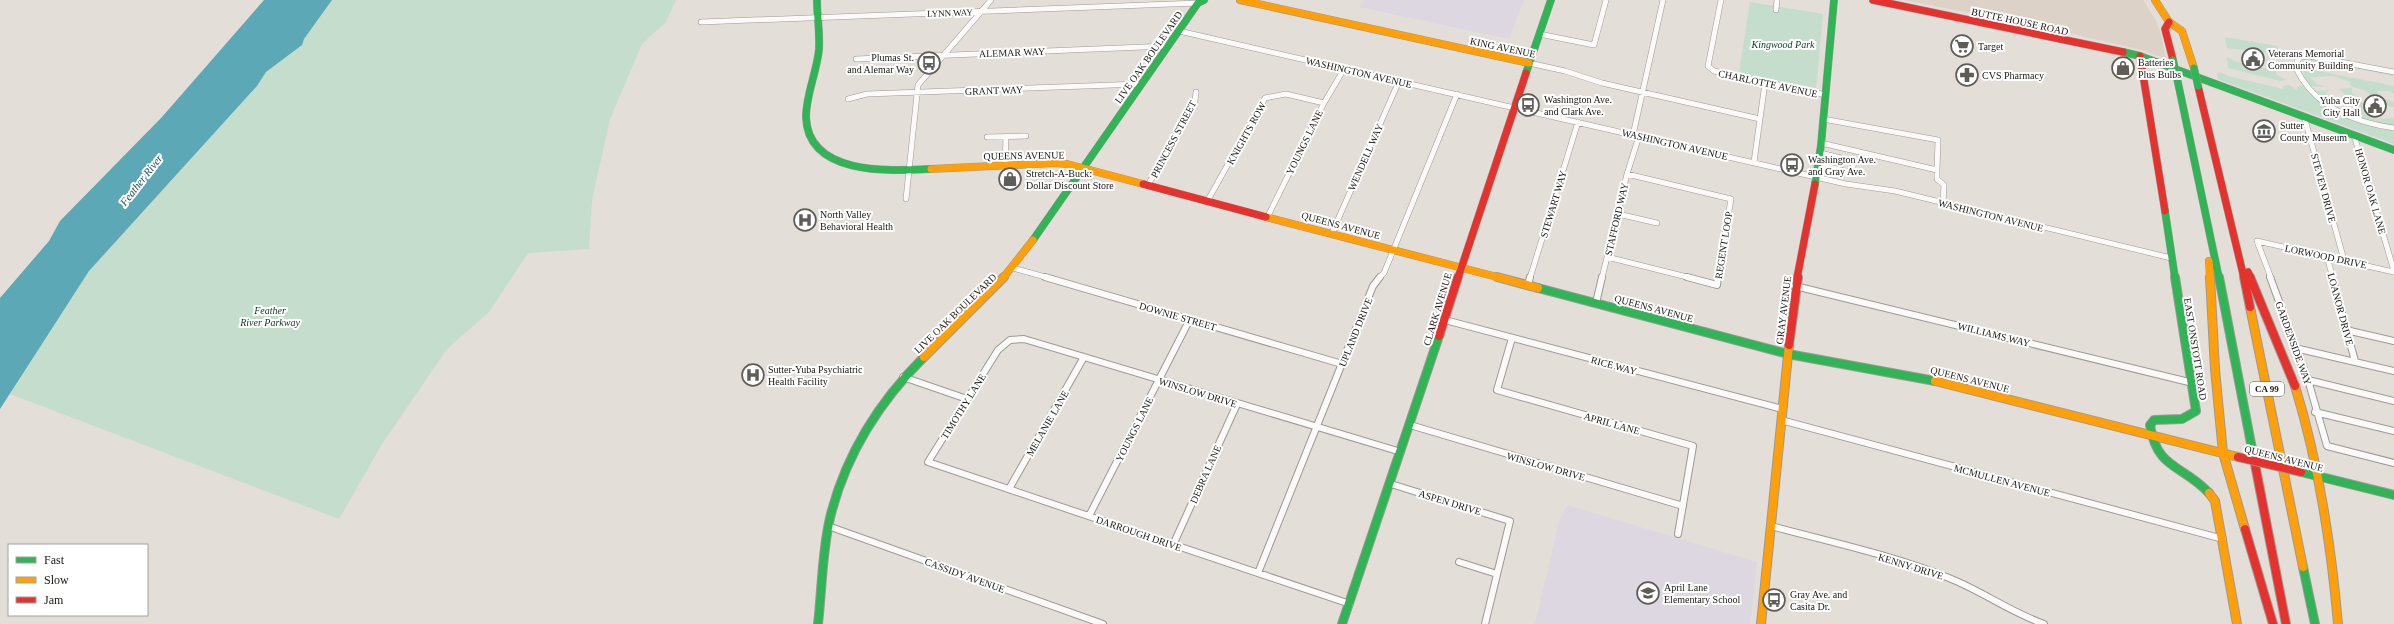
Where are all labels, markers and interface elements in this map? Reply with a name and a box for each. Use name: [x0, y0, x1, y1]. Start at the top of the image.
street label: BUTTE HOUSE ROAD: [1970, 6, 2069, 37]
street label: LYNN WAY: [927, 7, 974, 19]
street label: LIVE OAK BOULEVARD: [1112, 9, 1184, 105]
supermarket icon: Target: [1949, 33, 1975, 59]
street label: KING AVENUE: [1469, 35, 1537, 60]
park label: Kingwood Park: [1750, 39, 1815, 50]
place label: Target: [1978, 41, 2003, 52]
street label: ALEMAR WAY: [979, 46, 1045, 59]
public building icon: Veterans Memorial Community Building: [2240, 46, 2266, 72]
place label: Veterans Memorial Community Building: [2268, 48, 2353, 71]
bus stop icon: Plumas St. and Alemar Way: [916, 50, 942, 76]
place label: Plumas St. and Alemar Way: [847, 52, 914, 75]
street label: WASHINGTON AVENUE: [1305, 55, 1413, 90]
shop icon: Batteries Plus Bulbs: [2110, 55, 2136, 81]
place label: Batteries Plus Bulbs: [2138, 57, 2181, 80]
pharmacy icon: CVS Pharmacy: [1954, 62, 1980, 88]
street label: CHARLOTTE AVENUE: [1717, 68, 1819, 99]
place label: CVS Pharmacy: [1982, 70, 2044, 81]
street label: GRANT WAY: [965, 84, 1023, 97]
bus stop icon: Washington Ave. and Clark Ave.: [1515, 92, 1541, 118]
public building icon: Yuba City City Hall: [2362, 93, 2388, 119]
place label: Washington Ave. and Clark Ave.: [1544, 94, 1612, 117]
place label: Yuba City City Hall: [2320, 95, 2360, 118]
street label: PRINCESS STREET: [1148, 99, 1198, 180]
street label: KNIGHTS ROW: [1225, 100, 1268, 166]
street label: YOUNGS LANE: [1284, 108, 1325, 176]
museum icon: Sutter County Museum: [2251, 118, 2277, 144]
place label: Sutter County Museum: [2280, 120, 2347, 143]
street label: WENDELL WAY: [1346, 122, 1385, 192]
street label: WASHINGTON AVENUE: [1621, 127, 1729, 162]
street label: HONOR OAK LANE: [2353, 147, 2388, 235]
street label: QUEENS AVENUE: [983, 149, 1065, 162]
water label: Feather River: [117, 152, 165, 209]
bus stop icon: Washington Ave. and Gray Ave.: [1779, 152, 1805, 178]
street label: STEVEN DRIVE: [2309, 152, 2338, 224]
place label: Washington Ave. and Gray Ave.: [1808, 154, 1876, 177]
shop icon: Stretch-A-Buck: Dollar Discount Store: [997, 166, 1023, 192]
place label: Stretch-A-Buck: Dollar Discount Store: [1026, 168, 1114, 191]
street label: STEWART WAY: [1538, 169, 1569, 239]
street label: STAFFORD WAY: [1603, 182, 1630, 257]
street label: WASHINGTON AVENUE: [1937, 197, 2045, 234]
hospital icon: North Valley Behavioral Health: [792, 207, 818, 233]
place label: North Valley Behavioral Health: [820, 209, 893, 232]
street label: QUEENS AVENUE: [1300, 210, 1382, 241]
street label: REGENT LOOP: [1713, 210, 1734, 279]
street label: LORWOOD DRIVE: [2284, 242, 2368, 271]
street label: LIVE OAK BOULEVARD: [912, 271, 999, 355]
street label: CLARK AVENUE: [1421, 271, 1454, 347]
street label: LOANOR DRIVE: [2326, 272, 2355, 347]
street label: GRAY AVENUE: [1774, 275, 1793, 345]
street label: QUEENS AVENUE: [1613, 293, 1695, 324]
street label: UPLAND DRIVE: [1337, 296, 1374, 368]
street label: EAST ONSTOTT ROAD: [2182, 297, 2209, 401]
street label: DOWNIE STREET: [1138, 300, 1218, 333]
street label: GARDENSIDE WAY: [2273, 300, 2314, 386]
park label: Feather River Parkway: [239, 305, 300, 328]
street label: WILLIAMS WAY: [1957, 320, 2031, 349]
street label: RICE WAY: [1590, 354, 1638, 377]
hospital icon: Sutter-Yuba Psychiatric Health Facility: [740, 362, 766, 388]
place label: Sutter-Yuba Psychiatric Health Facility: [768, 364, 863, 387]
street label: QUEENS AVENUE: [1929, 364, 2011, 395]
street label: TIMOTHY LANE: [939, 372, 988, 441]
street label: WINSLOW DRIVE: [1157, 375, 1238, 410]
road number: CA 99: [2250, 382, 2284, 396]
street label: MELANIE LANE: [1024, 388, 1071, 458]
street label: YOUNGS LANE: [1113, 395, 1155, 463]
street label: APRIL LANE: [1583, 410, 1641, 437]
street label: DEBRA LANE: [1188, 443, 1223, 505]
street label: QUEENS AVENUE: [2243, 443, 2325, 474]
street label: WINSLOW DRIVE: [1505, 450, 1586, 483]
street label: MCMULLEN AVENUE: [1953, 462, 2051, 499]
street label: ASPEN DRIVE: [1417, 488, 1482, 517]
street label: DARROUGH DRIVE: [1095, 514, 1183, 553]
legend: [8, 544, 148, 616]
street label: KENNY DRIVE: [1877, 551, 1945, 582]
text: Fast: [44, 553, 65, 567]
street label: CASSIDY AVENUE: [923, 556, 1006, 595]
text: Slow: [44, 573, 69, 587]
school or university icon: April Lane Elementary School: [1635, 580, 1661, 606]
place label: April Lane Elementary School: [1664, 582, 1741, 605]
bus stop icon: Gray Ave. and Casita Dr.: [1761, 587, 1787, 613]
place label: Gray Ave. and Casita Dr.: [1790, 589, 1847, 612]
text: Jam: [44, 593, 64, 607]

